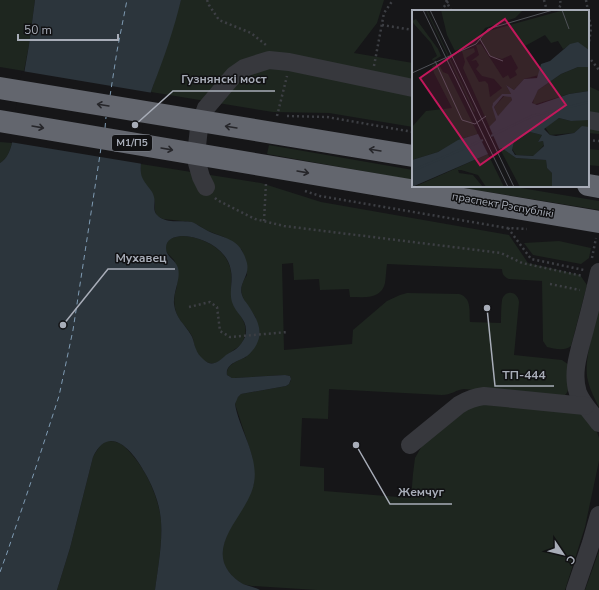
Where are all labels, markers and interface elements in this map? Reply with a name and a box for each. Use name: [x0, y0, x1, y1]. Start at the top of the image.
inset map: [412, 10, 589, 187]
scale bar: [18, 16, 118, 42]
text: 50 m: [24, 22, 52, 38]
callout: Гузнянскі мост: [173, 67, 275, 91]
text: Гузнянскі мост: [181, 71, 267, 87]
one-way arrow: [97, 101, 110, 109]
one-way arrow: [32, 123, 45, 131]
one-way arrow: [225, 123, 238, 131]
road number: М1/П5: [112, 135, 152, 151]
one-way arrow: [160, 145, 173, 153]
one-way arrow: [368, 146, 381, 154]
one-way arrow: [296, 168, 309, 176]
street label: праспект Рэспублікі: [451, 189, 555, 221]
callout: Мухавец: [108, 245, 175, 269]
text: Мухавец: [115, 250, 167, 266]
callout: ТП-444: [495, 362, 554, 386]
text: ТП-444: [502, 367, 546, 383]
callout: Жемчуг: [390, 480, 452, 504]
text: Жемчуг: [398, 484, 444, 500]
north arrow: [543, 534, 583, 574]
text: С: [562, 552, 579, 567]

